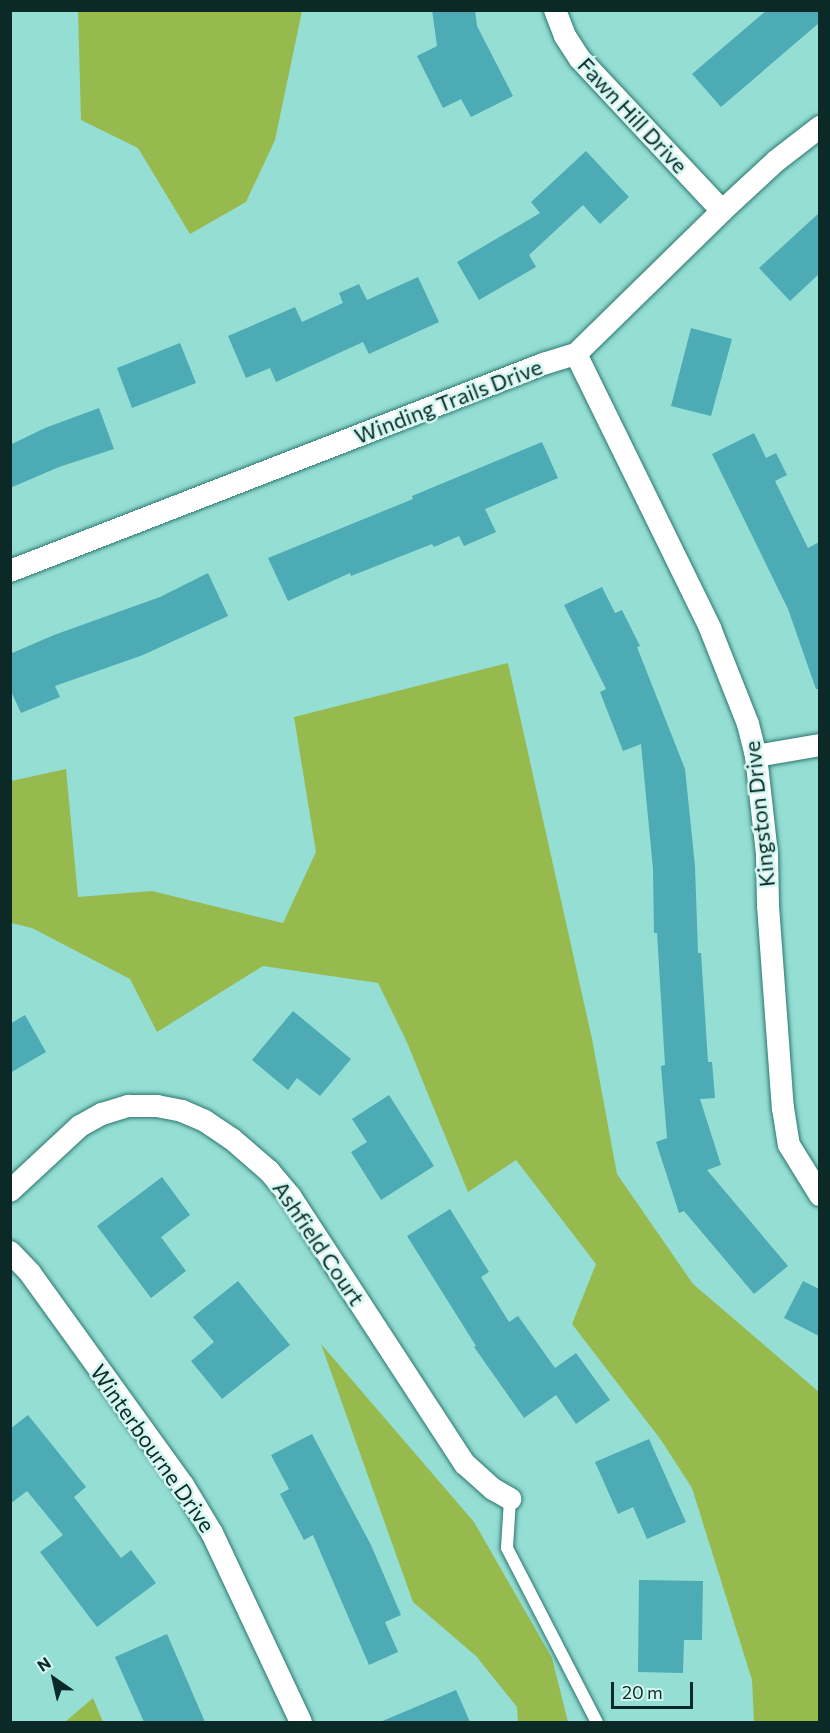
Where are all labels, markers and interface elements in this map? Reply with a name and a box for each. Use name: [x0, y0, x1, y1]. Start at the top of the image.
street label: Fawn Hill Drive: [573, 52, 693, 178]
street label: Winding Trails Drive: [350, 353, 546, 449]
street label: Kingston Drive: [738, 740, 780, 888]
street label: Ashfield Court: [268, 1176, 370, 1310]
street label: Winterbourne Drive: [85, 1359, 221, 1537]
north arrow: [24, 1649, 84, 1709]
text: N: [33, 1652, 54, 1675]
scale bar: [614, 1670, 696, 1708]
text: 20 m: [622, 1681, 663, 1703]

